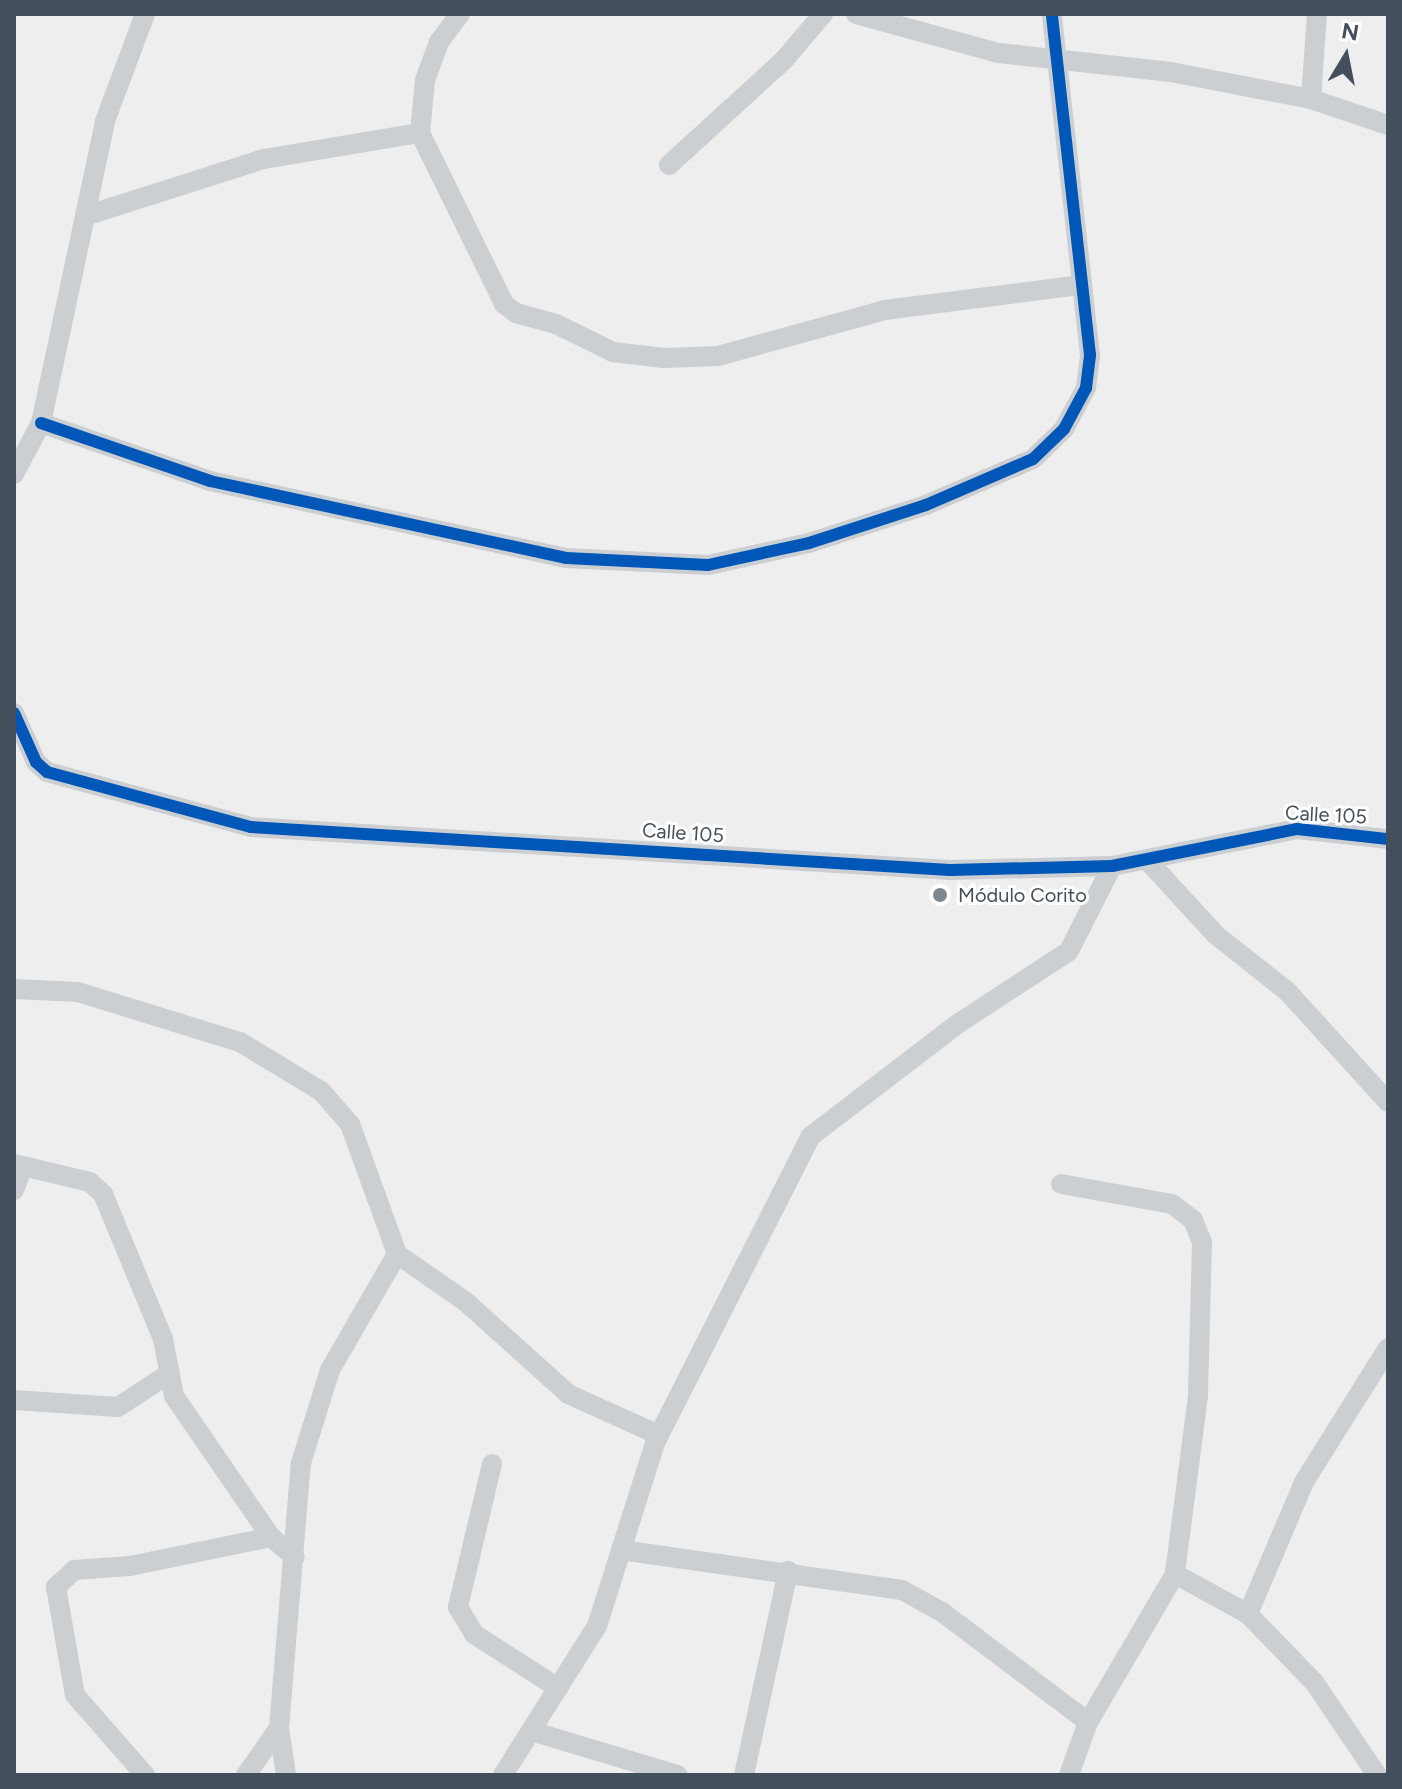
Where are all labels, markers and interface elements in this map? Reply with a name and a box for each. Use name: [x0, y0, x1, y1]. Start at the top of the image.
north arrow: [1306, 16, 1386, 96]
text: N: [1340, 17, 1361, 47]
street label: Calle 105: [1284, 801, 1368, 829]
street label: Calle 105: [641, 818, 725, 848]
place label: Módulo Corito: [958, 883, 1087, 907]
marker: Módulo Corito: [929, 884, 951, 906]

